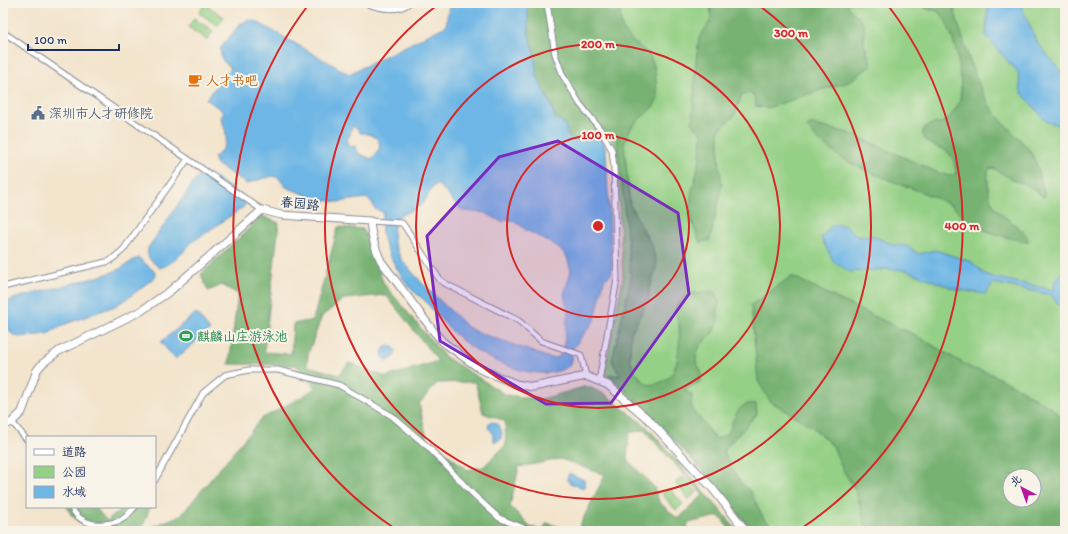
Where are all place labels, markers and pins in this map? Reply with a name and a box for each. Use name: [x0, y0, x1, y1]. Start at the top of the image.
cafe icon: 人才书吧: [187, 72, 203, 88]
place label: 人才书吧: [206, 73, 258, 88]
public building icon: 深圳市人才研修院: [30, 105, 46, 121]
place label: 深圳市人才研修院: [49, 106, 153, 121]
centre of rings: [591, 219, 605, 233]
sports icon: 麒麟山庄游泳池: [178, 328, 194, 344]
place label: 麒麟山庄游泳池: [197, 329, 288, 344]

